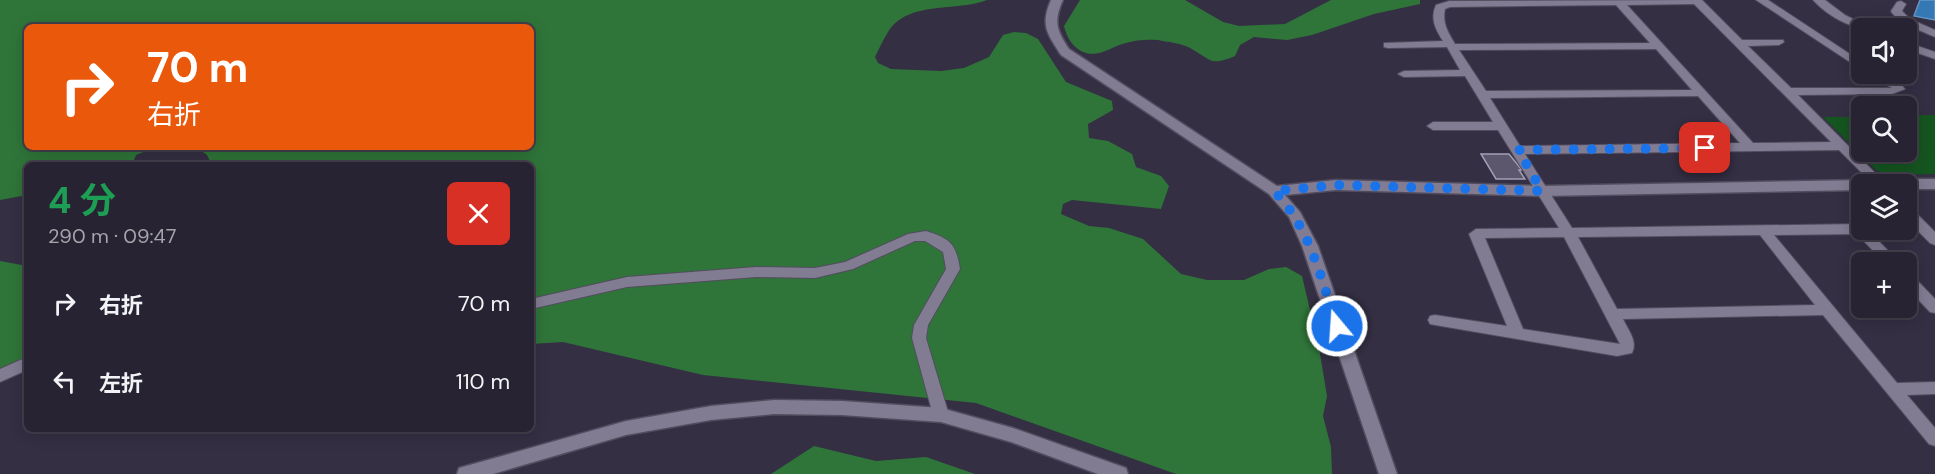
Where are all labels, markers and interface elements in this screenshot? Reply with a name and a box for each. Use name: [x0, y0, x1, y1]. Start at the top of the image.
map controls: [1851, 18, 1917, 318]
button: sound: [1851, 18, 1917, 84]
text: 70 m: [147, 40, 248, 95]
icon: right: [48, 48, 126, 126]
button: search: [1851, 96, 1917, 162]
text: 右折: [147, 97, 201, 132]
pin: [1679, 122, 1730, 173]
icon: arrive: [1688, 131, 1721, 164]
button: layers: [1851, 174, 1917, 240]
text: 4 分: [48, 177, 116, 224]
button: close: [447, 182, 510, 245]
text: 290 m · 09:47: [48, 223, 176, 249]
button: +: [1851, 252, 1917, 318]
icon: right: [48, 287, 81, 320]
text: 70 m: [458, 289, 510, 318]
text: 右折: [99, 291, 143, 320]
position arrow: [1305, 294, 1369, 358]
icon: left: [48, 365, 81, 398]
text: 110 m: [456, 367, 510, 396]
text: 左折: [99, 369, 143, 398]

